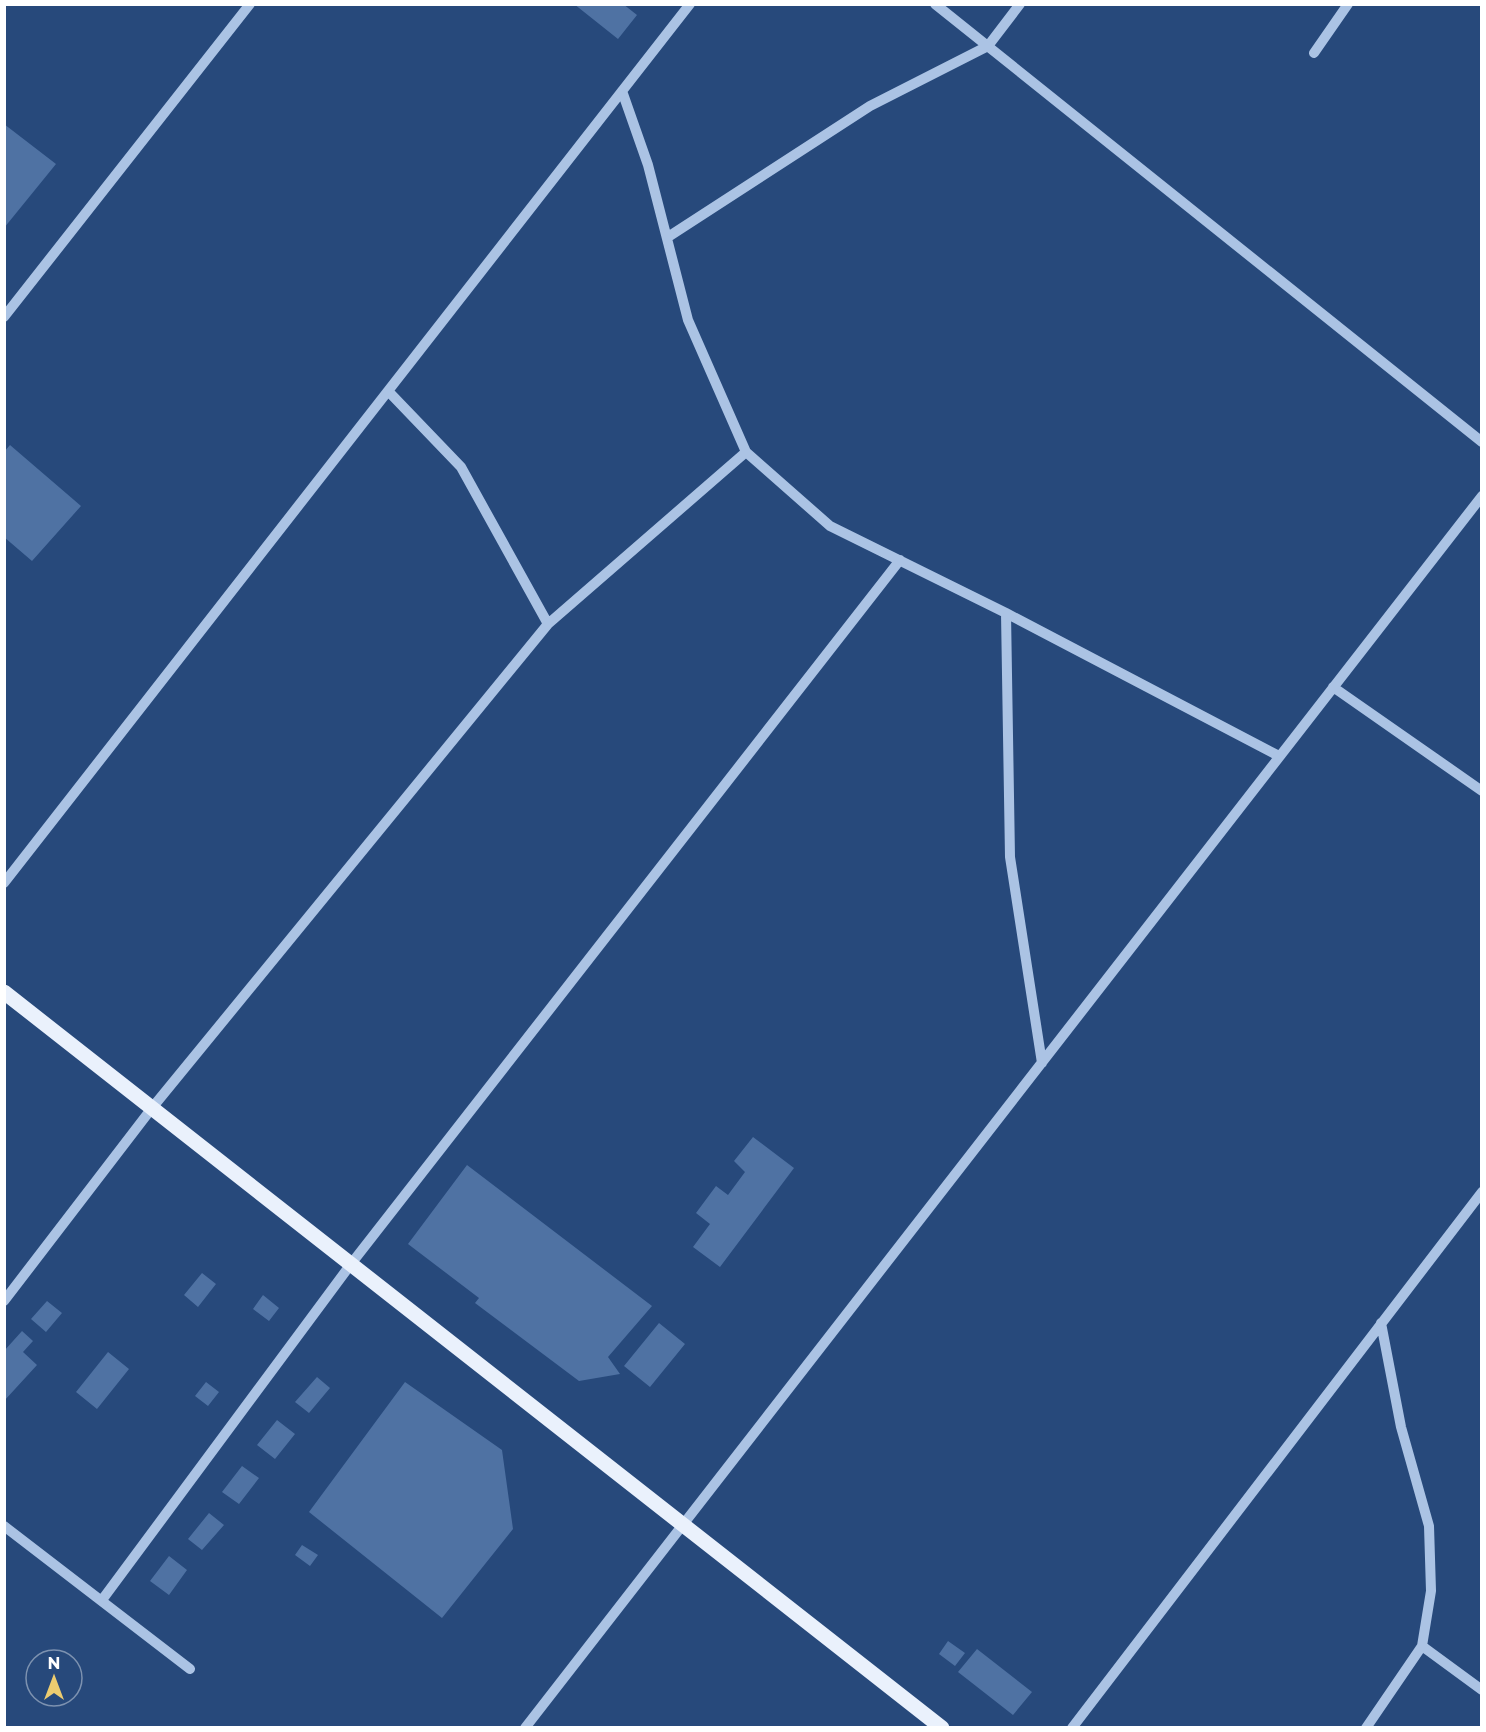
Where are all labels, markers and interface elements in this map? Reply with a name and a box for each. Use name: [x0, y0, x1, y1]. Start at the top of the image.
north arrow: [24, 1648, 84, 1708]
text: N: [48, 1654, 60, 1673]

